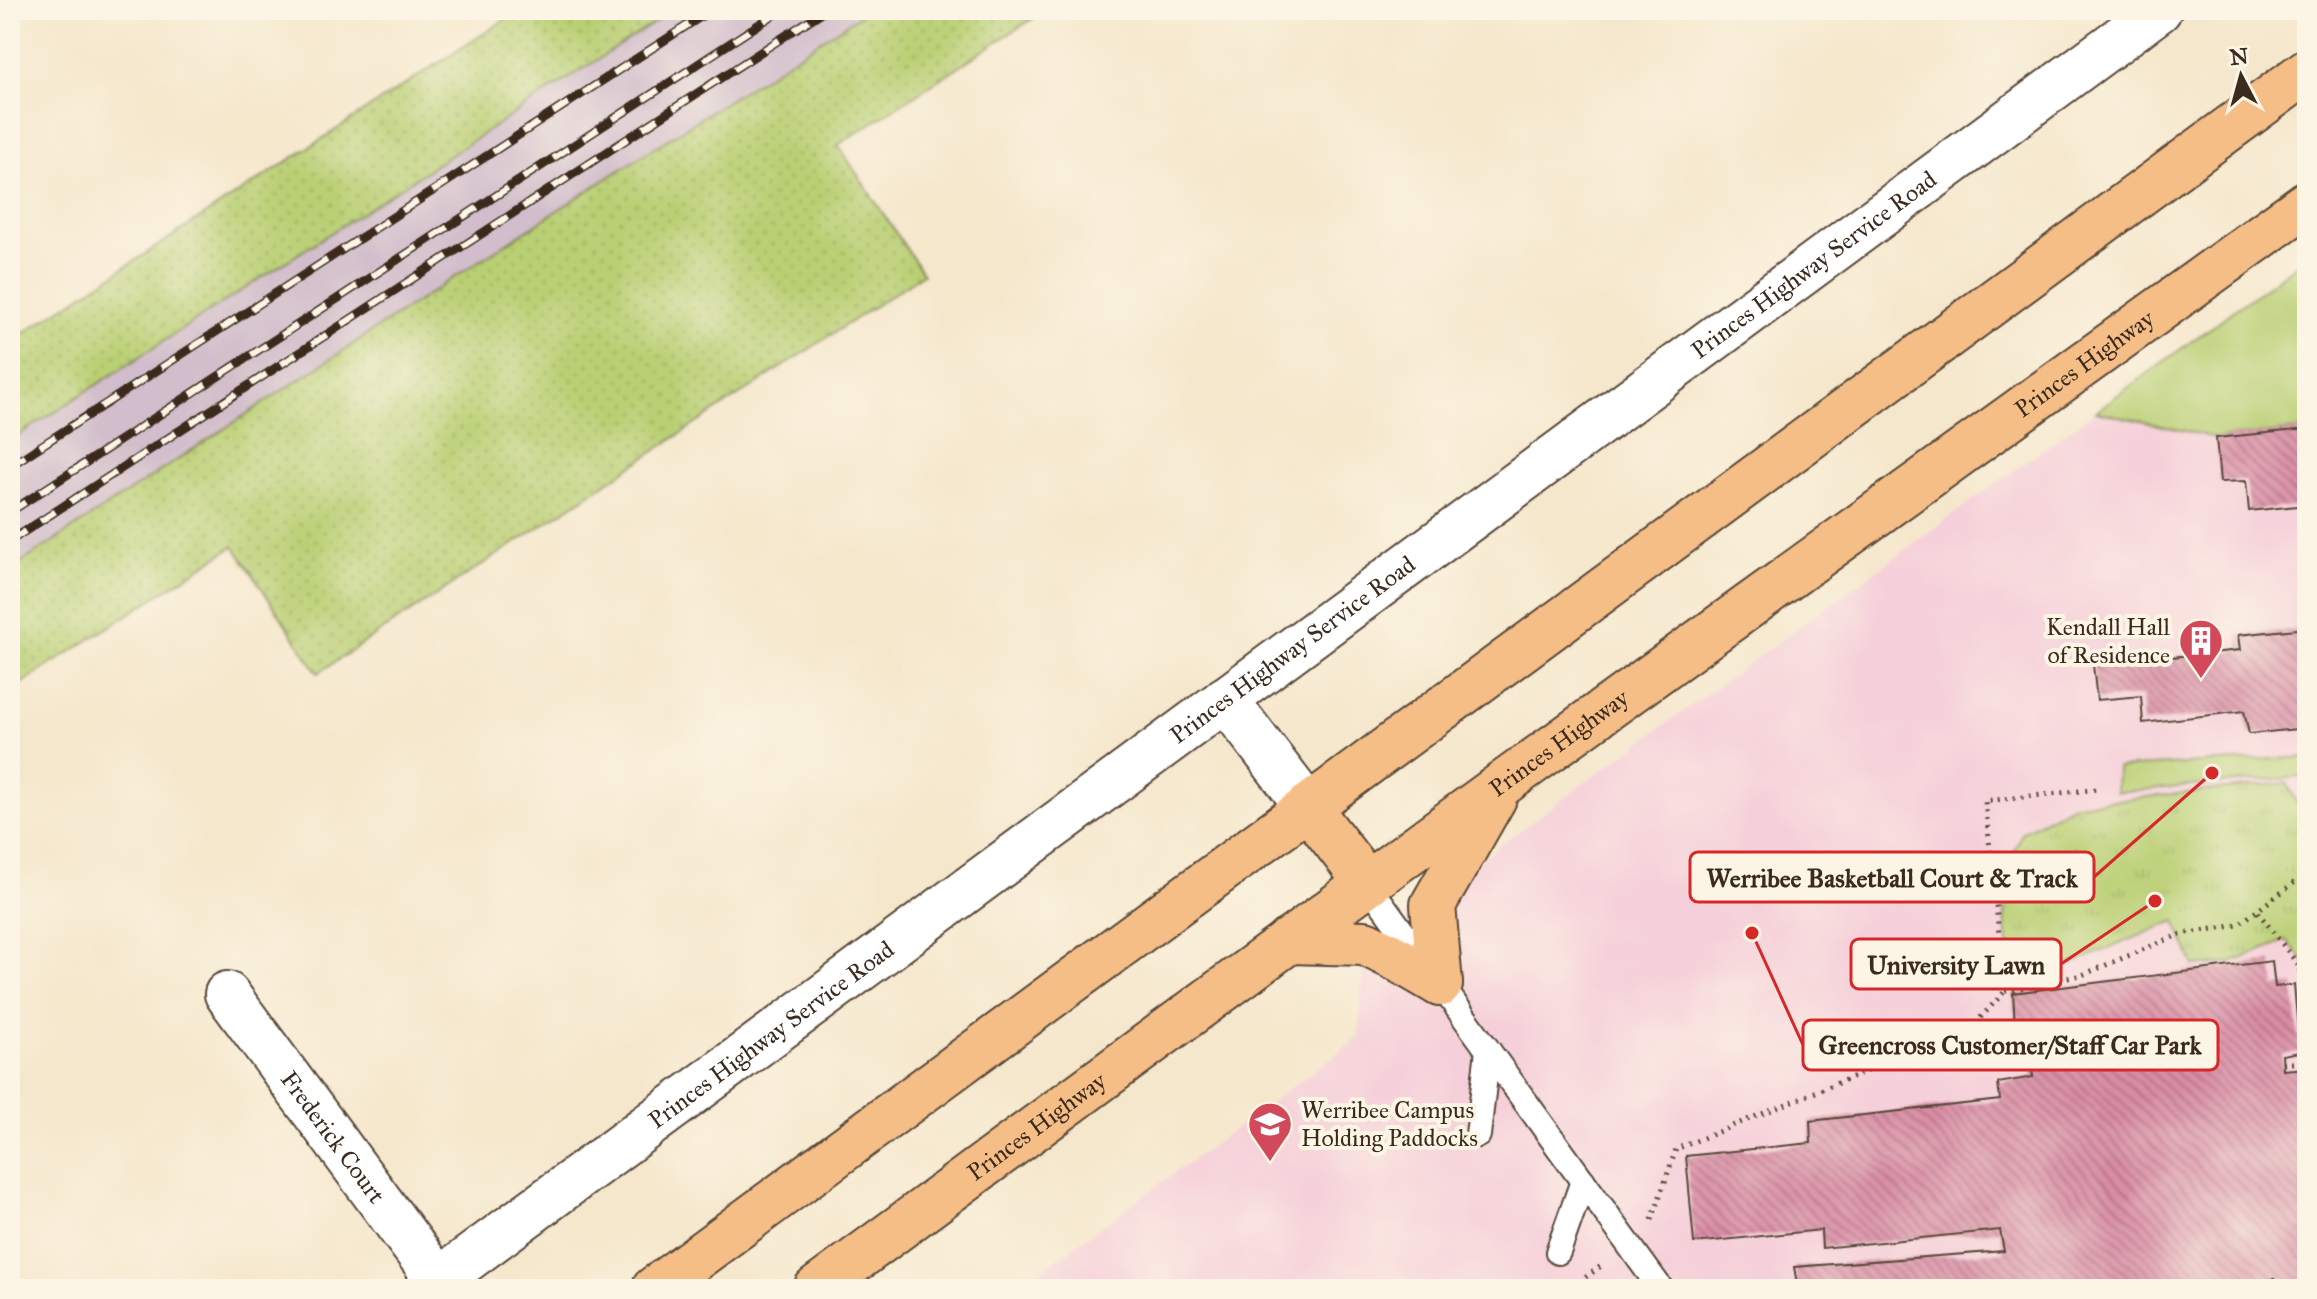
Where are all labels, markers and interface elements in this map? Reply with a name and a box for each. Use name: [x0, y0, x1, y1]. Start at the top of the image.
north arrow: [2201, 36, 2281, 116]
text: N: [2228, 42, 2250, 71]
street label: Princes Highway Service Road: [1685, 164, 1942, 365]
street label: Princes Highway: [2009, 303, 2161, 424]
street label: Princes Highway Service Road: [1164, 549, 1421, 750]
place label: Kendall Hall of Residence: [2046, 612, 2170, 670]
building icon: Kendall Hall of Residence: [2177, 617, 2225, 680]
street label: Princes Highway: [1483, 682, 1635, 803]
callout: Werribee Basketball Court & Track: [1690, 852, 2094, 902]
text: Werribee Basketball Court & Track: [1706, 862, 2079, 894]
street label: Princes Highway Service Road: [643, 934, 900, 1135]
callout: University Lawn: [1851, 939, 2061, 989]
text: University Lawn: [1867, 949, 2045, 981]
callout: Greencross Customer/Staff Car Park: [1803, 1020, 2218, 1070]
text: Greencross Customer/Staff Car Park: [1819, 1029, 2202, 1061]
street label: Frederick Court: [274, 1065, 392, 1210]
street label: Princes Highway: [961, 1065, 1113, 1187]
place label: Werribee Campus Holding Paddocks: [1301, 1095, 1478, 1153]
school or university icon: Werribee Campus Holding Paddocks: [1246, 1100, 1294, 1163]

